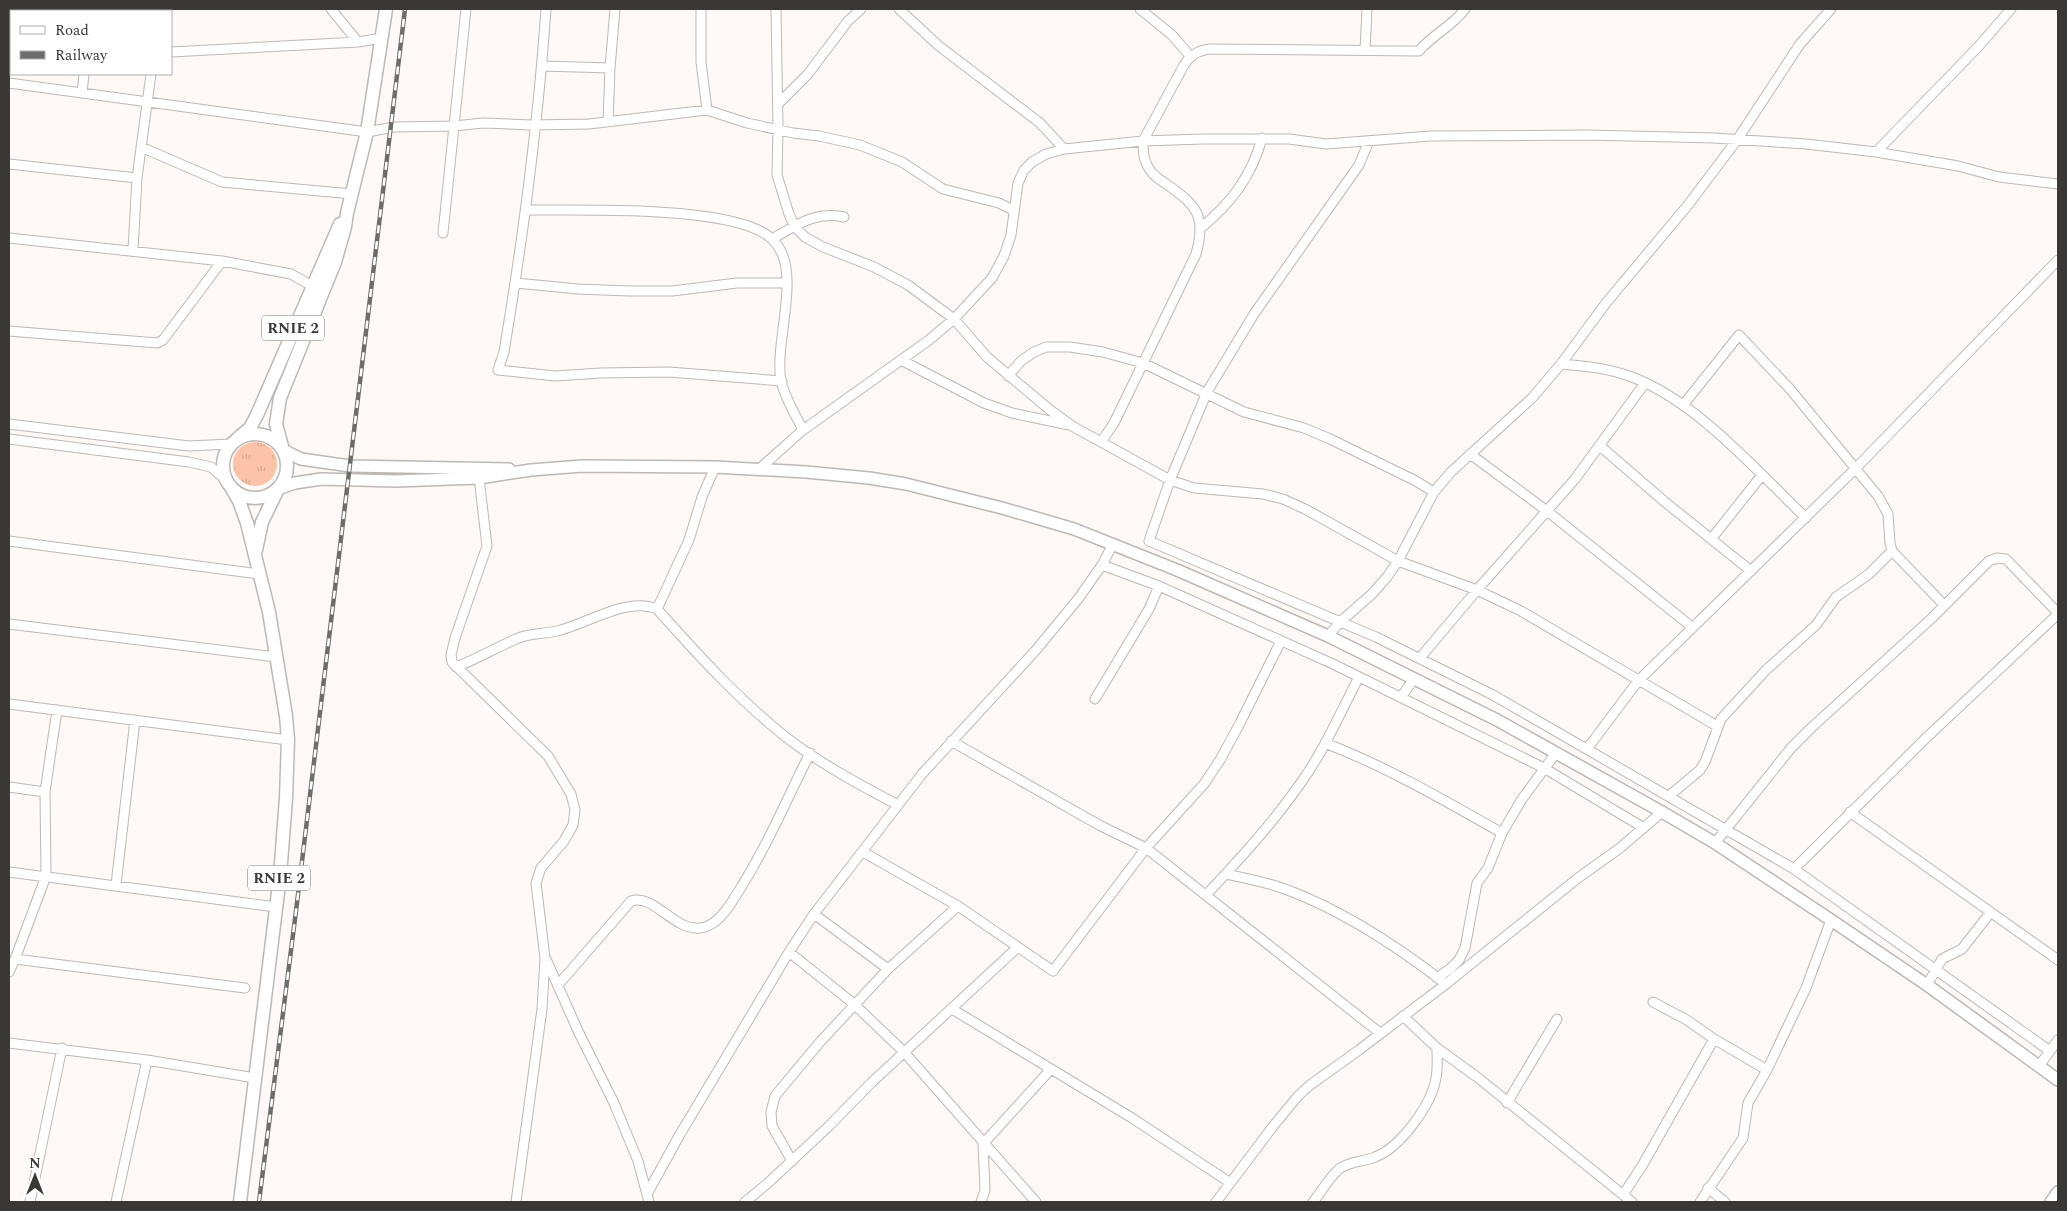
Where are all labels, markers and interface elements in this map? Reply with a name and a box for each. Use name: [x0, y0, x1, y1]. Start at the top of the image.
legend: [10, 10, 172, 75]
text: Road: [55, 19, 89, 42]
text: Railway: [55, 44, 108, 67]
road number: RNIE 2: [262, 316, 324, 340]
road number: RNIE 2: [248, 866, 310, 890]
north arrow: [10, 1151, 60, 1201]
text: N: [29, 1153, 41, 1174]

